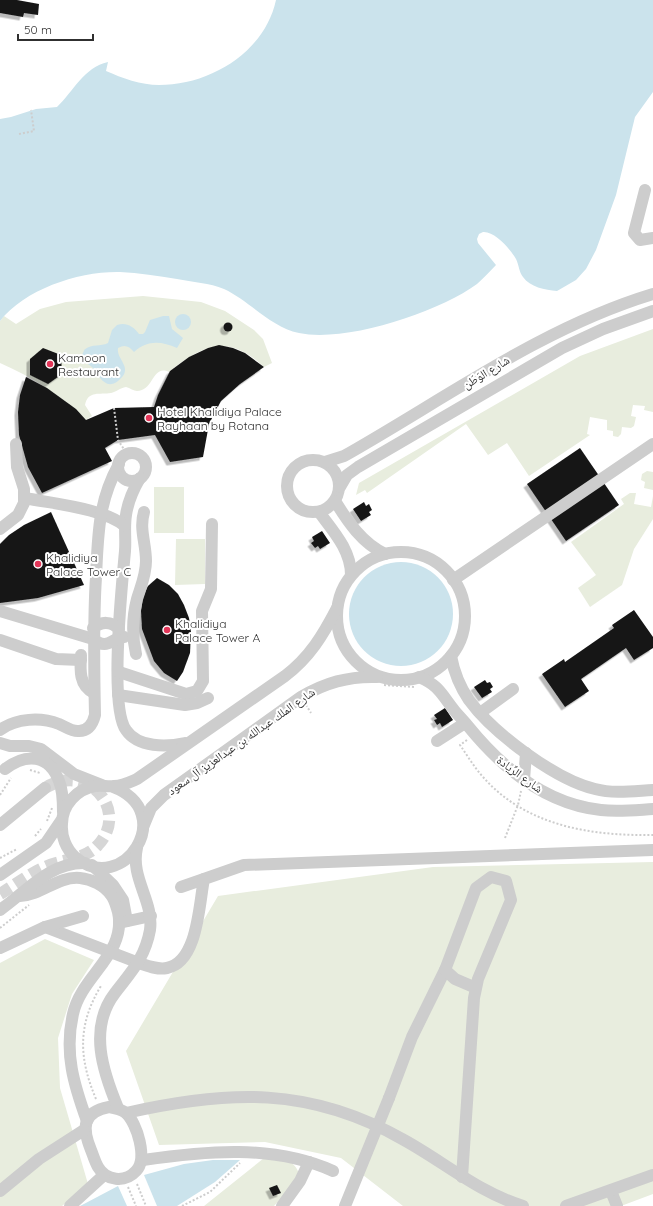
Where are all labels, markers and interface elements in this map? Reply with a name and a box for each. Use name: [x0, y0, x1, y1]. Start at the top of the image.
scale bar: [18, 16, 93, 42]
text: 50 m: [24, 22, 52, 37]
place label: Kamoon Restaurant: [58, 350, 119, 379]
street label: شارع الوَطَن: [460, 352, 513, 393]
marker: Kamoon Restaurant: [45, 359, 55, 369]
place label: Hotel Khalidiya Palace Rayhaan by Rotana: [157, 404, 282, 433]
marker: Hotel Khalidiya Palace Rayhaan by Rotana: [144, 413, 154, 423]
place label: Khalidiya Palace Tower C: [46, 550, 131, 579]
marker: Khalidiya Palace Tower C: [33, 559, 43, 569]
place label: Khalidiya Palace Tower A: [175, 616, 260, 645]
marker: Khalidiya Palace Tower A: [162, 625, 172, 635]
street label: شارع الملك عبدالله بن عبدالعزيز آل سعود: [164, 684, 318, 799]
street label: شارع الرِّيادة: [493, 752, 546, 797]

